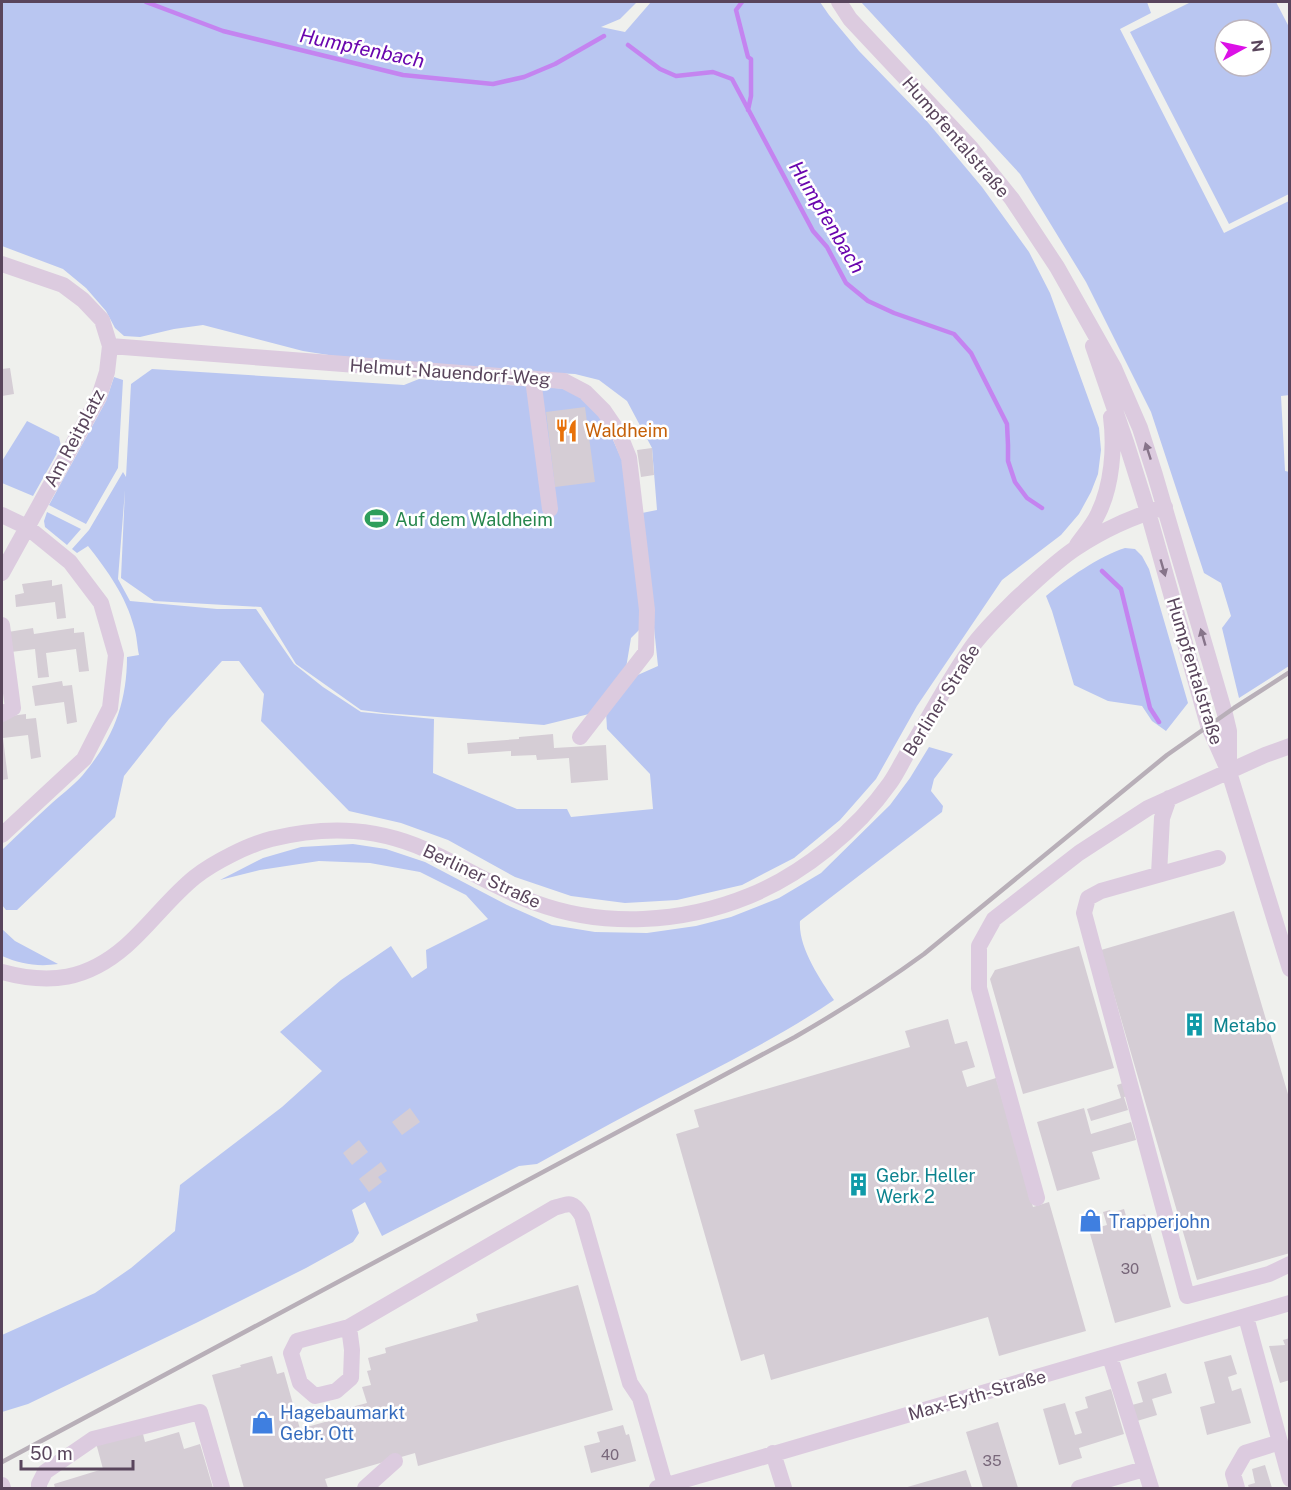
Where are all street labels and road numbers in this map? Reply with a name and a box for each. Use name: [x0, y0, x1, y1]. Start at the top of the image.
street label: Humpfentalstraße: [898, 72, 1014, 202]
street label: Helmut-Nauendorf-Weg: [349, 355, 551, 389]
street label: Am Reitplatz: [39, 386, 109, 490]
street label: Humpfentalstraße: [1163, 595, 1227, 747]
street label: Berliner Straße: [898, 640, 984, 760]
street label: Berliner Straße: [420, 840, 544, 912]
street label: Max-Eyth-Straße: [906, 1365, 1048, 1425]

